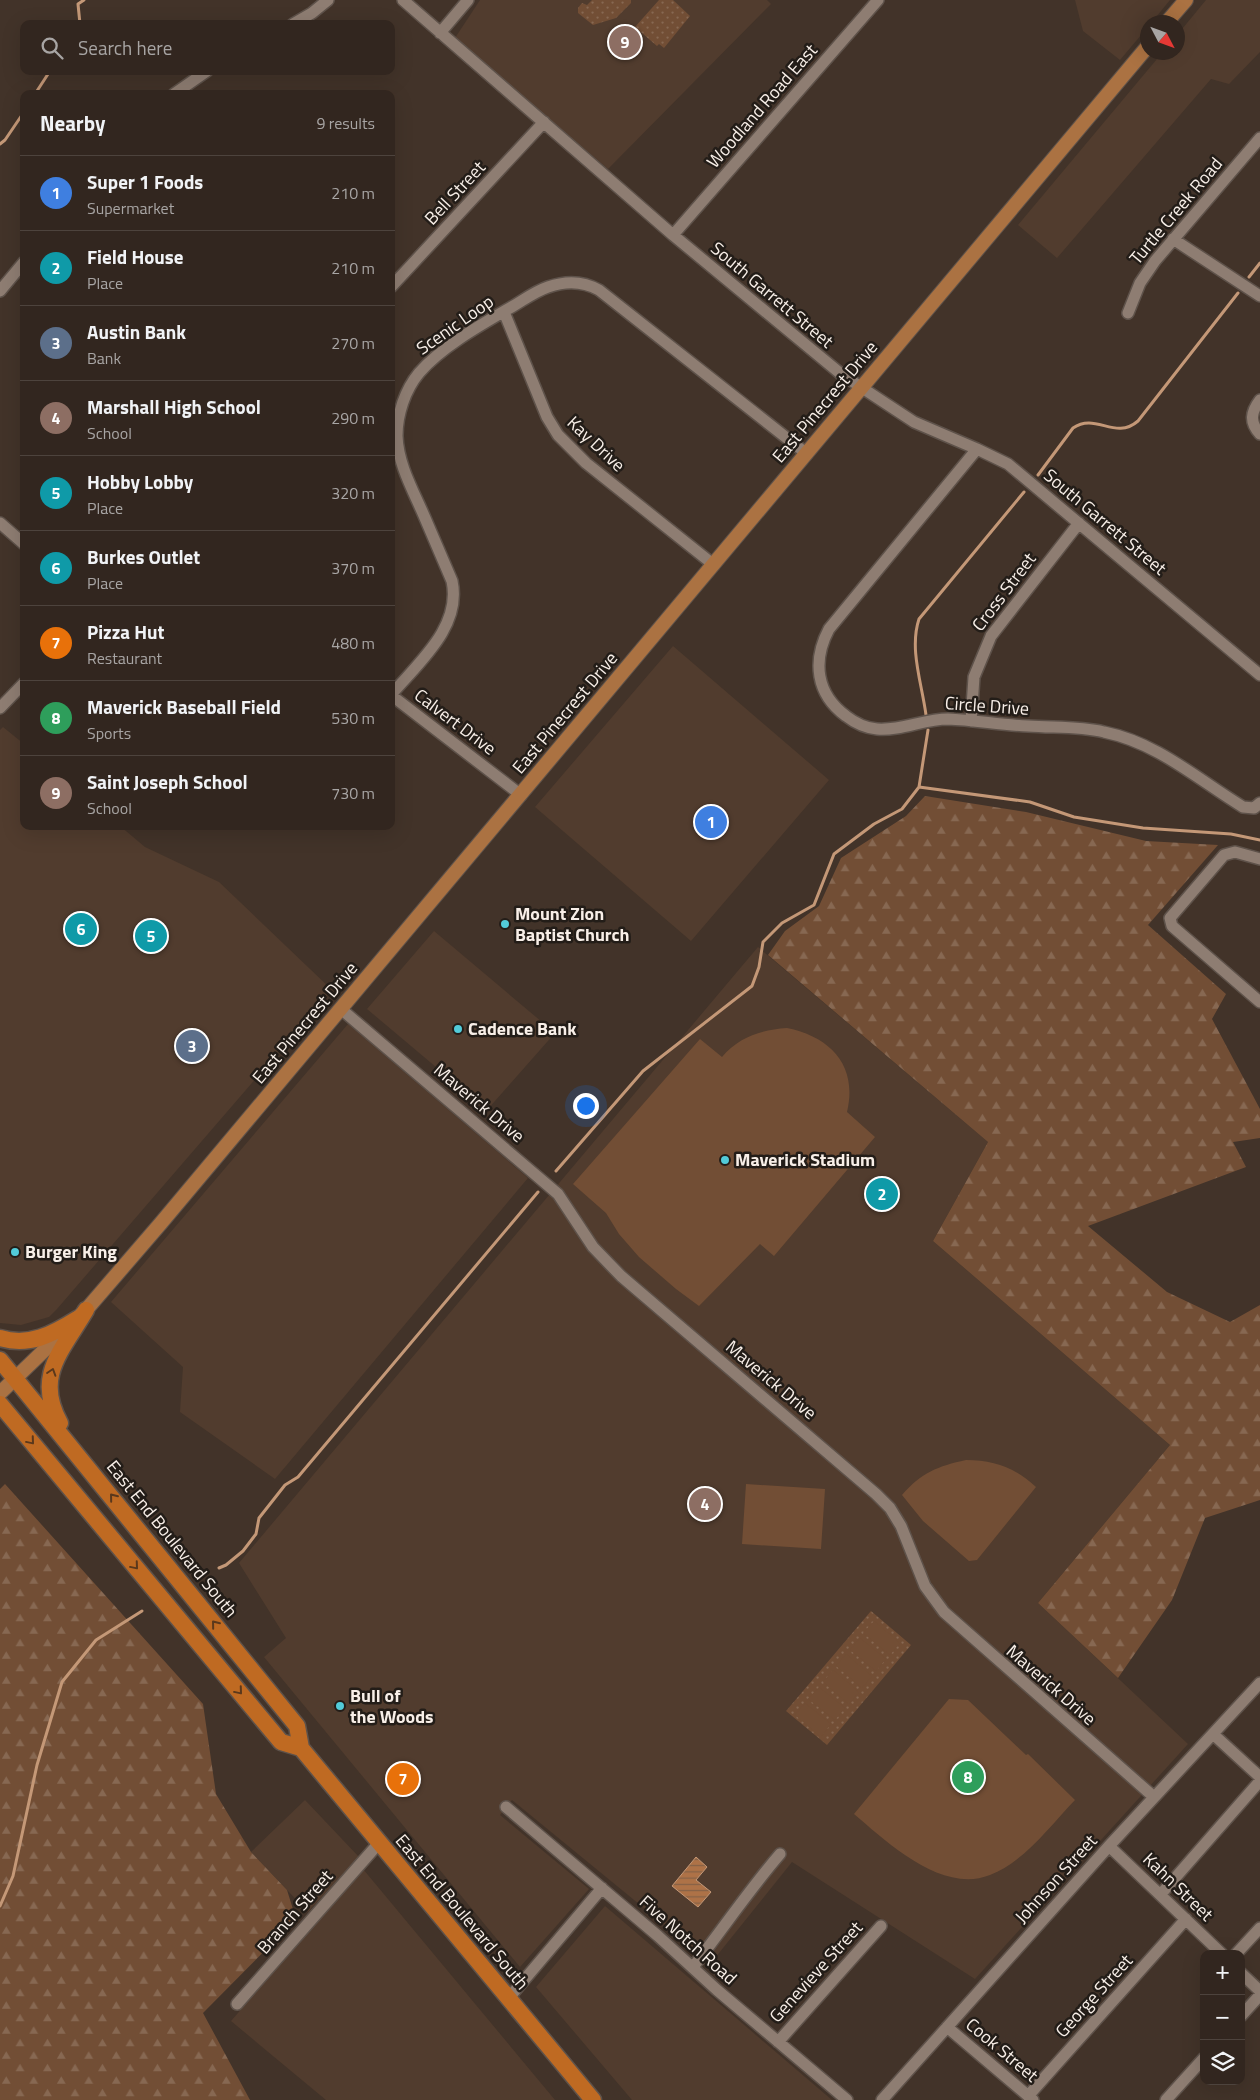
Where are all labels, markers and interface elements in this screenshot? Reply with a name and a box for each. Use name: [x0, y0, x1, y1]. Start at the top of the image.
north arrow: [1140, 15, 1185, 60]
search box: [20, 20, 395, 75]
pin: 9: [609, 23, 641, 61]
text: Search here: [78, 33, 172, 62]
icon: search: [38, 34, 66, 62]
street label: Woodland Road East: [700, 37, 824, 174]
text: Nearby: [40, 107, 105, 139]
text: 9 results: [316, 111, 375, 135]
street label: Turtle Creek Road: [1123, 151, 1229, 270]
street label: Bell Street: [418, 154, 492, 231]
text: Super 1 Foods: [87, 167, 203, 196]
text: 1: [52, 181, 60, 205]
text: 210 m: [331, 181, 375, 205]
text: Supermarket: [87, 196, 174, 220]
street label: South Garrett Street: [705, 235, 840, 355]
text: Field House: [87, 242, 183, 271]
text: 2: [52, 256, 60, 280]
text: 210 m: [331, 256, 375, 280]
text: Place: [87, 271, 123, 295]
street label: Scenic Loop: [411, 288, 499, 361]
text: Austin Bank: [87, 317, 186, 346]
text: 3: [52, 331, 60, 355]
text: 270 m: [331, 331, 375, 355]
street label: East Pinecrest Drive: [765, 335, 884, 469]
text: Bank: [87, 346, 121, 370]
text: Marshall High School: [87, 392, 261, 421]
text: 4: [52, 406, 60, 430]
text: 290 m: [331, 406, 375, 430]
street label: Kay Drive: [561, 409, 632, 478]
text: School: [87, 421, 132, 445]
street label: South Garrett Street: [1038, 462, 1173, 582]
text: Hobby Lobby: [87, 467, 193, 496]
text: 5: [52, 481, 60, 505]
text: 320 m: [331, 481, 375, 505]
text: Place: [87, 496, 123, 520]
text: Burkes Outlet: [87, 542, 200, 571]
street label: Cross Street: [965, 546, 1043, 637]
text: 6: [52, 556, 60, 580]
text: 370 m: [331, 556, 375, 580]
text: Place: [87, 571, 123, 595]
text: Pizza Hut: [87, 617, 165, 646]
text: 7: [52, 631, 60, 655]
text: 480 m: [331, 631, 375, 655]
text: Restaurant: [87, 646, 162, 670]
street label: East Pinecrest Drive: [505, 646, 624, 780]
street label: Calvert Drive: [409, 682, 502, 761]
street label: Circle Drive: [944, 689, 1030, 722]
text: Maverick Baseball Field: [87, 692, 281, 721]
text: 8: [52, 706, 60, 730]
text: 530 m: [331, 706, 375, 730]
text: Sports: [87, 721, 131, 745]
text: Saint Joseph School: [87, 767, 248, 796]
text: 9: [52, 781, 60, 805]
text: 730 m: [331, 781, 375, 805]
text: School: [87, 796, 132, 820]
pin: 1: [695, 803, 727, 841]
place label: Mount Zion Baptist Church: [515, 900, 630, 948]
pin: 6: [65, 910, 97, 948]
pin: 5: [135, 917, 167, 955]
marker: Mount Zion Baptist Church: [499, 918, 511, 930]
street label: East Pinecrest Drive: [245, 956, 364, 1090]
place label: Cadence Bank: [468, 1015, 577, 1042]
marker: Cadence Bank: [452, 1023, 464, 1035]
pin: 3: [176, 1027, 208, 1065]
street label: Maverick Drive: [428, 1056, 531, 1149]
your location: [573, 1093, 599, 1119]
place label: Maverick Stadium: [735, 1146, 875, 1173]
marker: Maverick Stadium: [719, 1154, 731, 1166]
pin: 2: [866, 1175, 898, 1213]
place label: Burger King: [25, 1238, 117, 1265]
marker: Burger King: [9, 1246, 21, 1258]
street label: Maverick Drive: [720, 1333, 823, 1426]
one-way arrow: [46, 1369, 56, 1377]
one-way arrow: [26, 1436, 35, 1445]
street label: East End Boulevard South: [100, 1454, 244, 1623]
pin: 4: [689, 1485, 721, 1523]
one-way arrow: [110, 1494, 118, 1503]
one-way arrow: [129, 1561, 138, 1570]
one-way arrow: [212, 1621, 220, 1630]
street label: Maverick Drive: [1000, 1638, 1102, 1731]
place label: Bull of the Woods: [350, 1682, 434, 1730]
one-way arrow: [233, 1686, 242, 1695]
marker: Bull of the Woods: [334, 1700, 346, 1712]
pin: 8: [952, 1758, 984, 1796]
pin: 7: [387, 1760, 419, 1798]
street label: East End Boulevard South: [389, 1828, 536, 1995]
street label: Johnson Street: [1008, 1828, 1104, 1929]
street label: Kahn Street: [1137, 1846, 1220, 1928]
street label: Branch Street: [250, 1863, 339, 1960]
street label: Five Notch Road: [634, 1888, 743, 1991]
street label: Genevieve Street: [763, 1914, 869, 2028]
street label: George Street: [1049, 1947, 1139, 2044]
map controls: [1200, 1950, 1245, 2085]
button: +: [1200, 1950, 1245, 1995]
button: −: [1200, 1995, 1245, 2040]
street label: Cook Street: [960, 2011, 1045, 2089]
button: layers: [1200, 2040, 1245, 2085]

